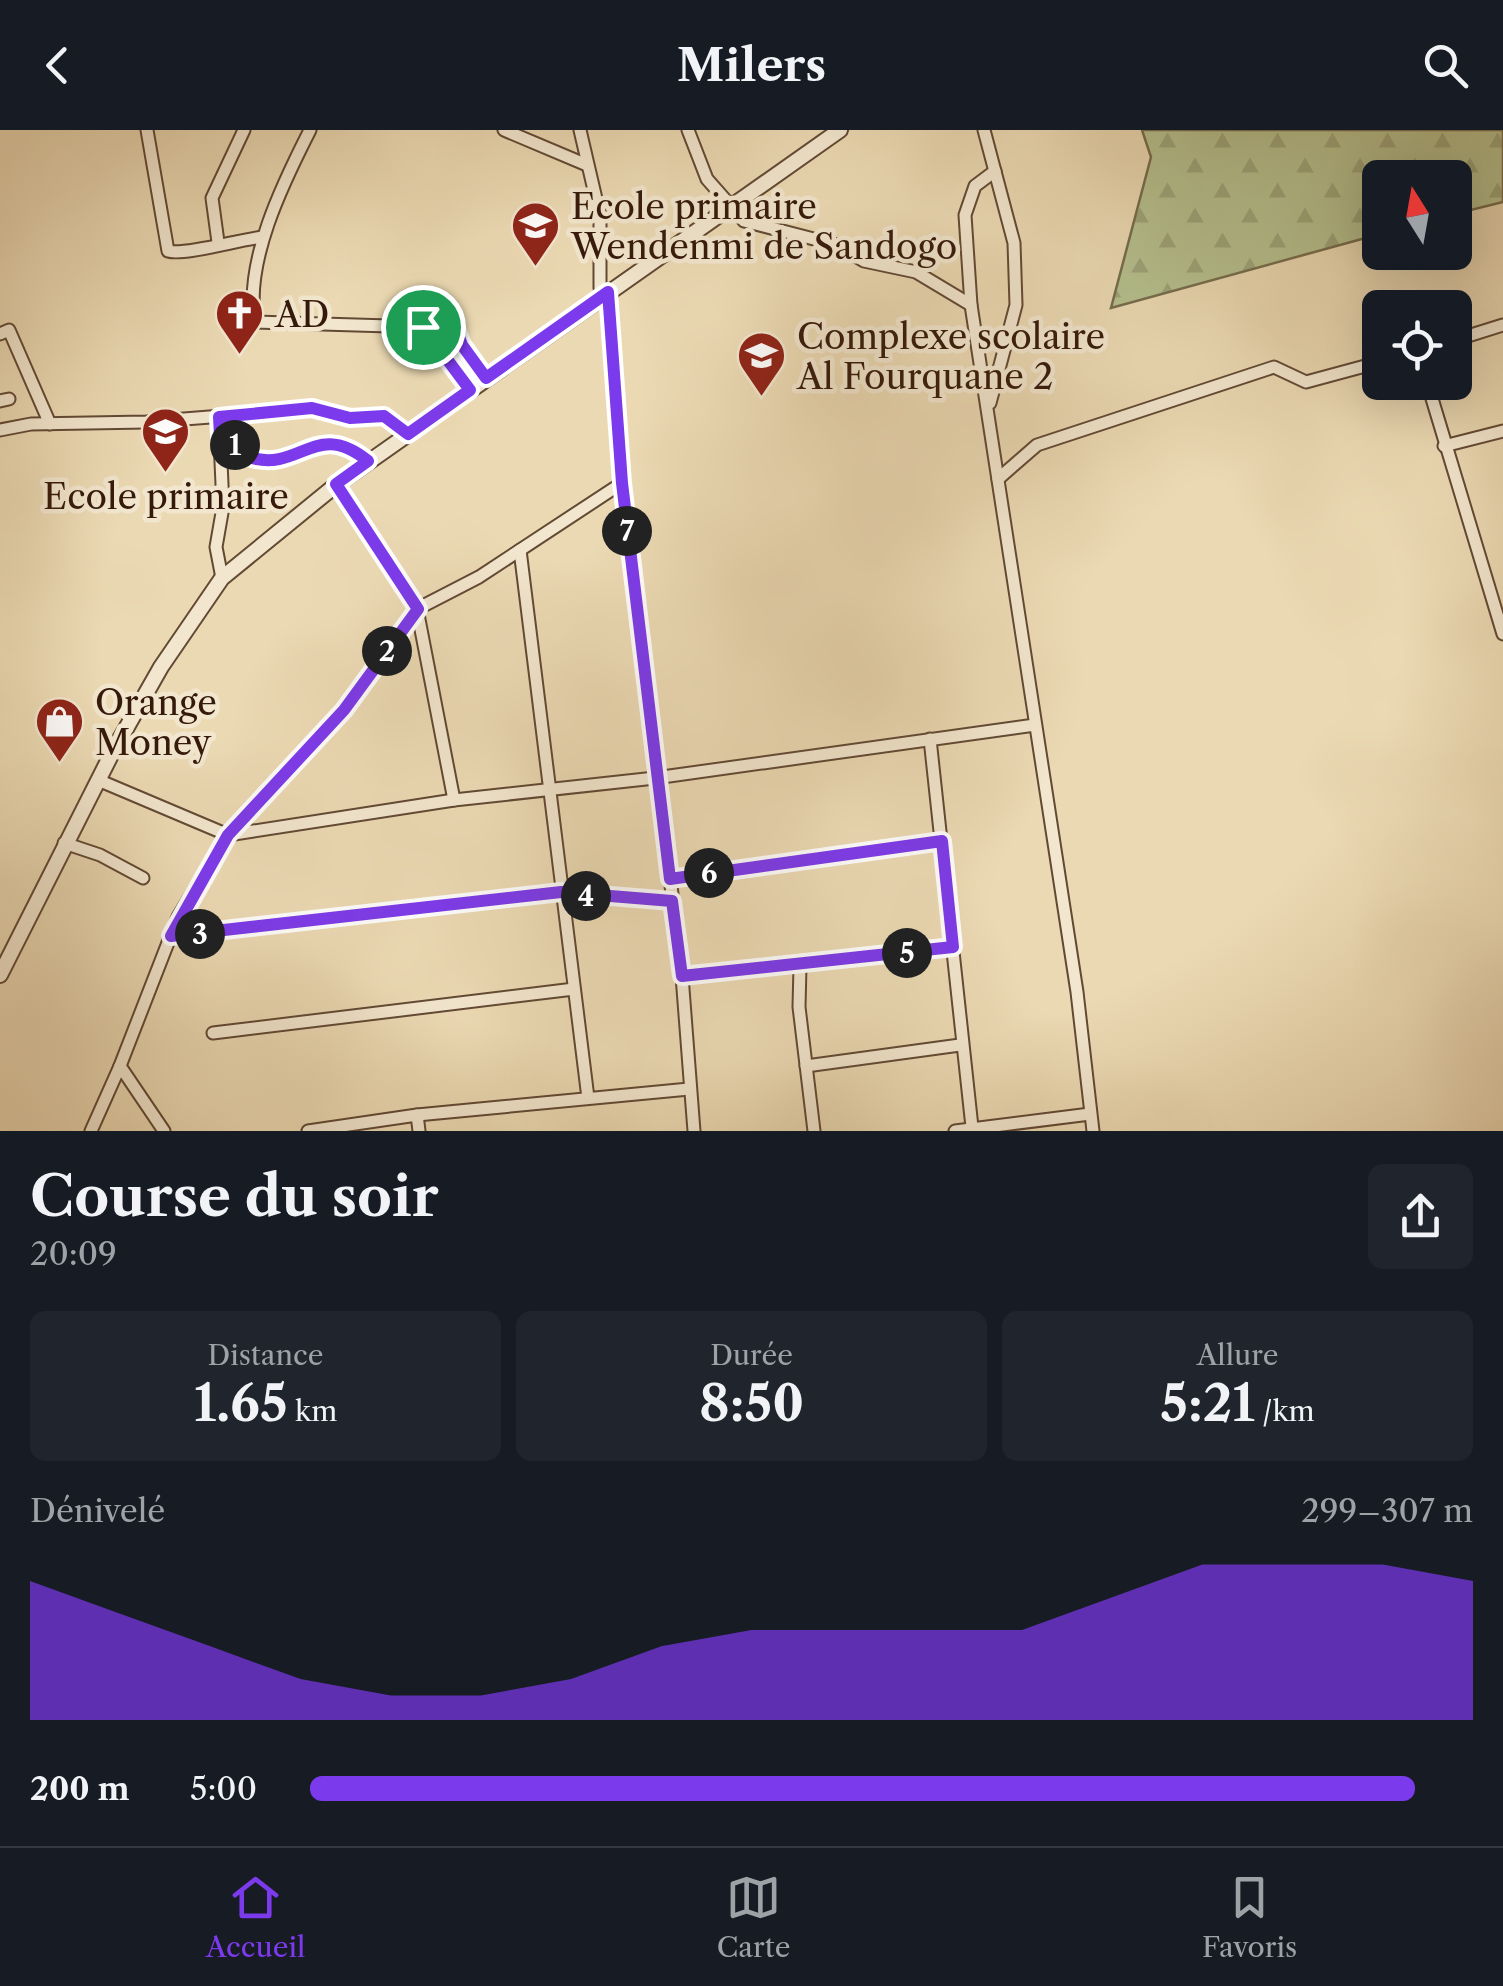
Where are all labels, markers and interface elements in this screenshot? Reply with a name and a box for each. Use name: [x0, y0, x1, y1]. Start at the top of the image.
text: Milers: [677, 37, 826, 93]
icon: back: [30, 38, 85, 93]
icon: search: [1418, 38, 1473, 93]
north arrow: [1362, 160, 1472, 270]
map controls: [1362, 160, 1472, 400]
place label: Ecole primaire Wendenmi de Sandogo: [570, 185, 957, 268]
school or university icon: Ecole primaire Wendenmi de Sandogo: [510, 200, 562, 268]
pin: [381, 285, 466, 370]
church icon: AD: [214, 288, 266, 356]
button: locate: [1362, 290, 1472, 400]
place label: AD: [274, 293, 329, 336]
icon: arrive: [396, 300, 451, 355]
place label: Complexe scolaire Al Fourquane 2: [796, 315, 1105, 398]
school or university icon: Complexe scolaire Al Fourquane 2: [736, 330, 788, 398]
school or university icon: Ecole primaire: [140, 406, 192, 474]
pin: 1: [210, 420, 260, 470]
text: 1: [229, 428, 241, 462]
place label: Ecole primaire: [43, 475, 289, 518]
pin: 7: [602, 506, 652, 556]
text: 7: [620, 514, 634, 548]
pin: 2: [362, 626, 412, 676]
text: 2: [379, 634, 395, 668]
place label: Orange Money: [95, 681, 217, 764]
shop icon: Orange Money: [34, 696, 86, 764]
pin: 6: [684, 848, 734, 898]
text: 6: [701, 856, 717, 890]
pin: 4: [561, 871, 611, 921]
text: 4: [578, 879, 594, 913]
pin: 3: [175, 909, 225, 959]
text: 3: [192, 917, 208, 951]
pin: 5: [882, 928, 932, 978]
text: 5: [899, 936, 915, 970]
text: Course du soir: [30, 1163, 439, 1230]
button: share: [1368, 1164, 1473, 1269]
text: 20:09: [30, 1234, 117, 1273]
text: Distance: [208, 1338, 323, 1372]
text: Durée: [710, 1338, 793, 1372]
text: Allure: [1197, 1338, 1278, 1372]
text: 1.65: [194, 1372, 288, 1434]
text: 8:50: [699, 1372, 804, 1434]
text: 5:21: [1160, 1372, 1255, 1434]
text: km: [288, 1394, 337, 1428]
text: /km: [1255, 1394, 1315, 1428]
text: Dénivelé: [30, 1491, 165, 1530]
text: 299–307 m: [1301, 1491, 1473, 1530]
text: 200 m: [30, 1769, 130, 1808]
text: 5:00: [190, 1769, 257, 1808]
tab: Accueil: [206, 1870, 305, 1964]
tab: Carte: [717, 1870, 790, 1964]
tab: Favoris: [1202, 1870, 1297, 1964]

